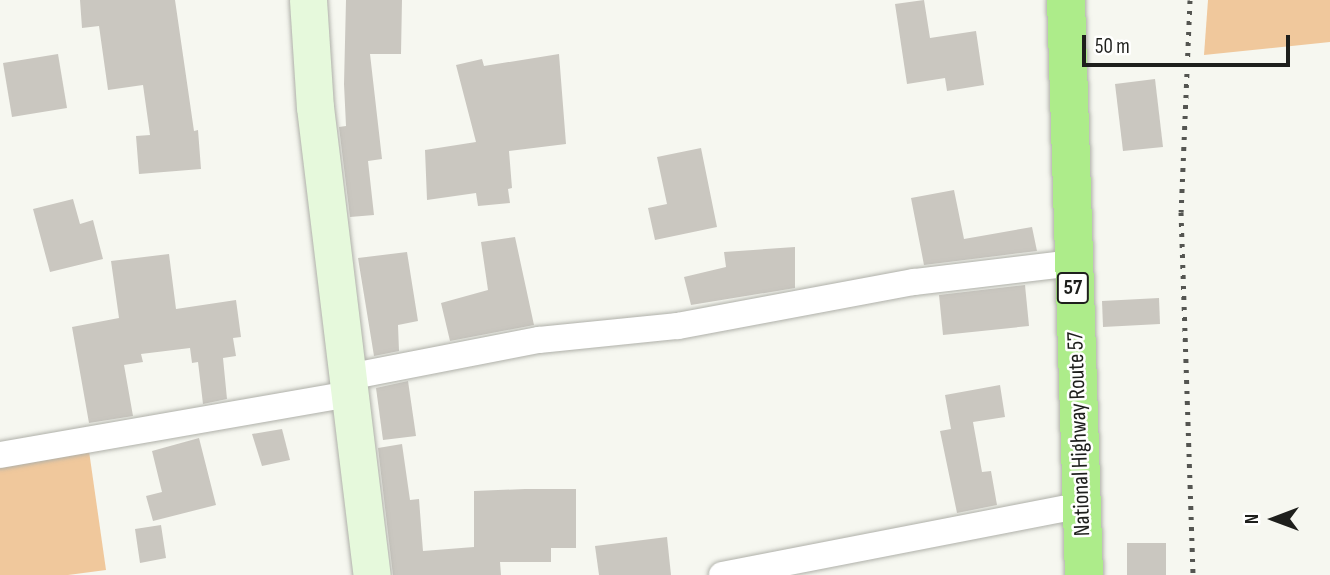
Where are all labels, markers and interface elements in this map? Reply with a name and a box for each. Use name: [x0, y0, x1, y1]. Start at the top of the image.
scale bar: [1085, 21, 1293, 65]
text: 50 m: [1095, 34, 1130, 59]
road number: 57: [1056, 270, 1090, 306]
street label: National Highway Route 57: [1062, 331, 1096, 537]
north arrow: [1239, 484, 1309, 554]
text: N: [1241, 514, 1264, 524]

